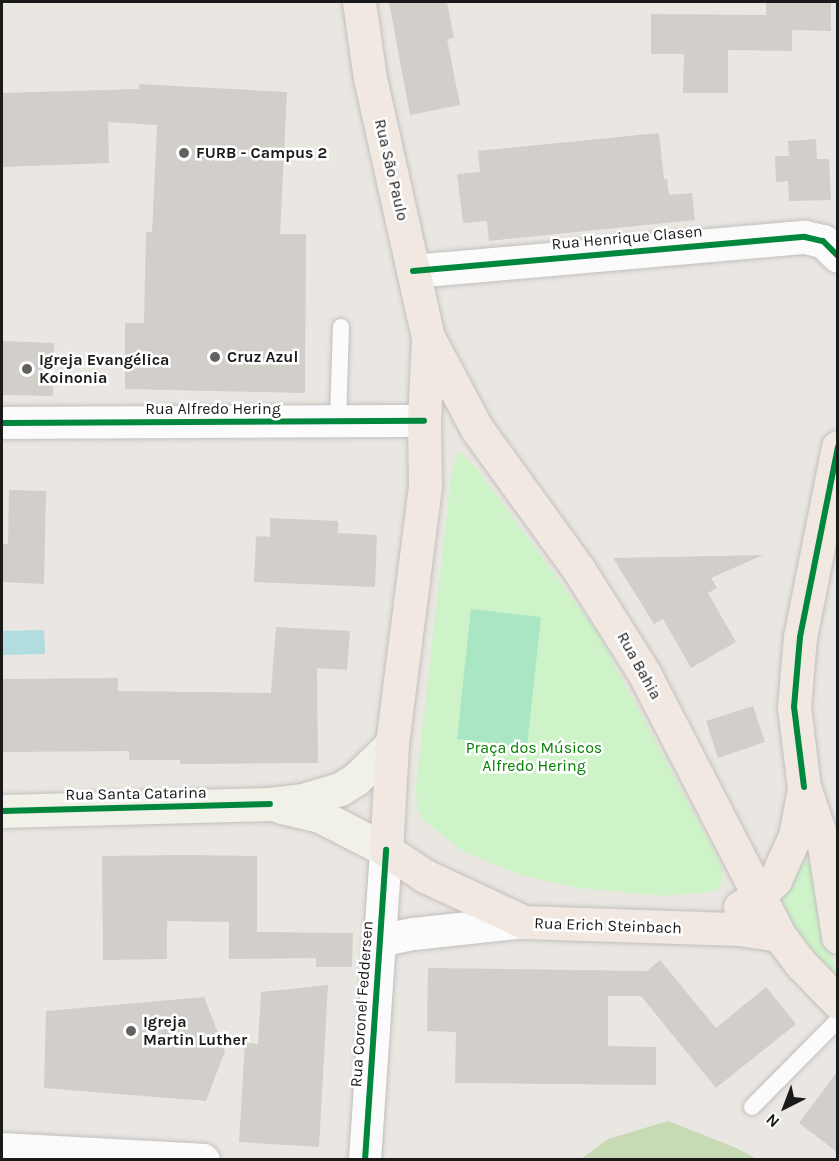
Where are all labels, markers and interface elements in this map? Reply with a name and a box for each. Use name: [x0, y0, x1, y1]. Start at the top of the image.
street label: Rua São Paulo: [370, 117, 412, 223]
place label: FURB - Campus 2: [196, 143, 327, 163]
marker: FURB - Campus 2: [177, 146, 191, 160]
street label: Rua Henrique Clasen: [551, 222, 703, 254]
place label: Cruz Azul: [227, 347, 298, 367]
place label: Igreja Evangélica Koinonia: [39, 350, 169, 388]
marker: Cruz Azul: [208, 350, 222, 364]
marker: Igreja Evangélica Koinonia: [20, 362, 34, 376]
street label: Rua Alfredo Hering: [145, 399, 281, 419]
street label: Rua Bahia: [613, 629, 665, 703]
park label: Praça dos Músicos Alfredo Hering: [466, 738, 602, 776]
street label: Rua Santa Catarina: [65, 783, 207, 805]
street label: Rua Erich Steinbach: [534, 914, 682, 938]
street label: Rua Coronel Feddersen: [347, 920, 377, 1088]
place label: Igreja Martin Luther: [143, 1012, 247, 1050]
marker: Igreja Martin Luther: [124, 1024, 138, 1038]
north arrow: [755, 1077, 815, 1137]
text: N: [762, 1110, 783, 1132]

